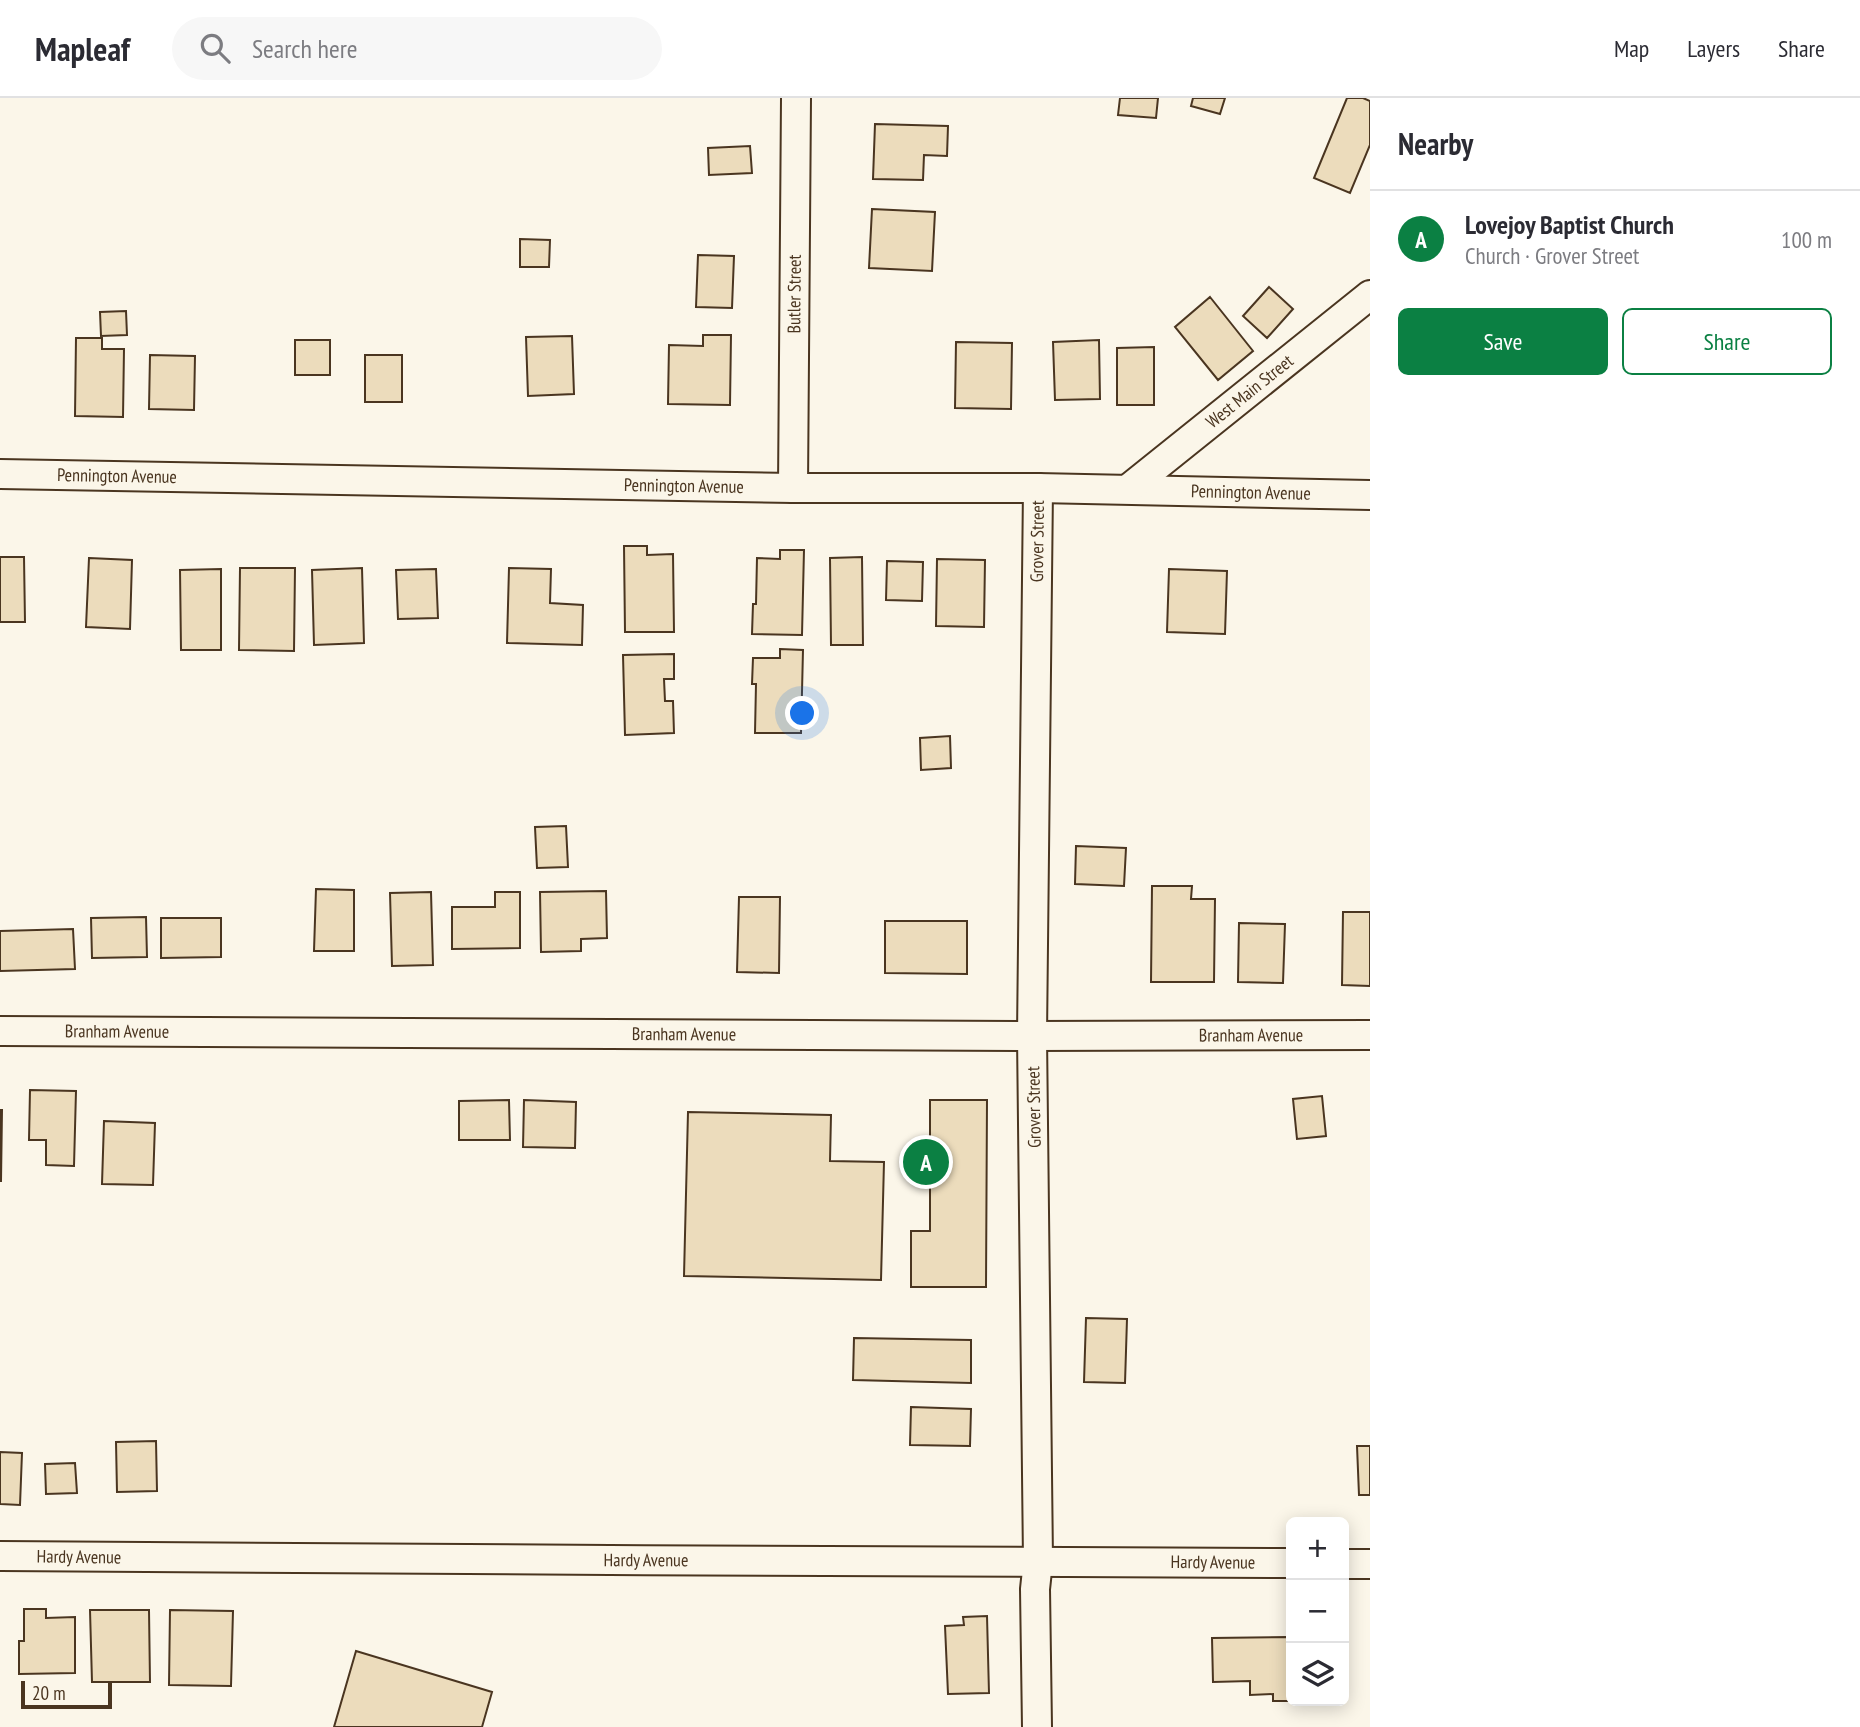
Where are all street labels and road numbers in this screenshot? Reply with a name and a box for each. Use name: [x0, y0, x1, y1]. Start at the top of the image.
street label: Butler Street: [782, 254, 806, 334]
street label: West Main Street: [1201, 349, 1298, 433]
street label: Pennington Avenue: [57, 463, 177, 488]
street label: Pennington Avenue: [624, 473, 744, 498]
street label: Pennington Avenue: [1191, 479, 1311, 505]
street label: Grover Street: [1025, 500, 1049, 582]
street label: Branham Avenue: [65, 1019, 169, 1043]
street label: Branham Avenue: [632, 1022, 736, 1046]
street label: Branham Avenue: [1199, 1023, 1303, 1047]
street label: Grover Street: [1021, 1066, 1046, 1148]
street label: Hardy Avenue: [36, 1544, 121, 1568]
street label: Hardy Avenue: [604, 1548, 688, 1571]
street label: Hardy Avenue: [1171, 1550, 1255, 1574]

